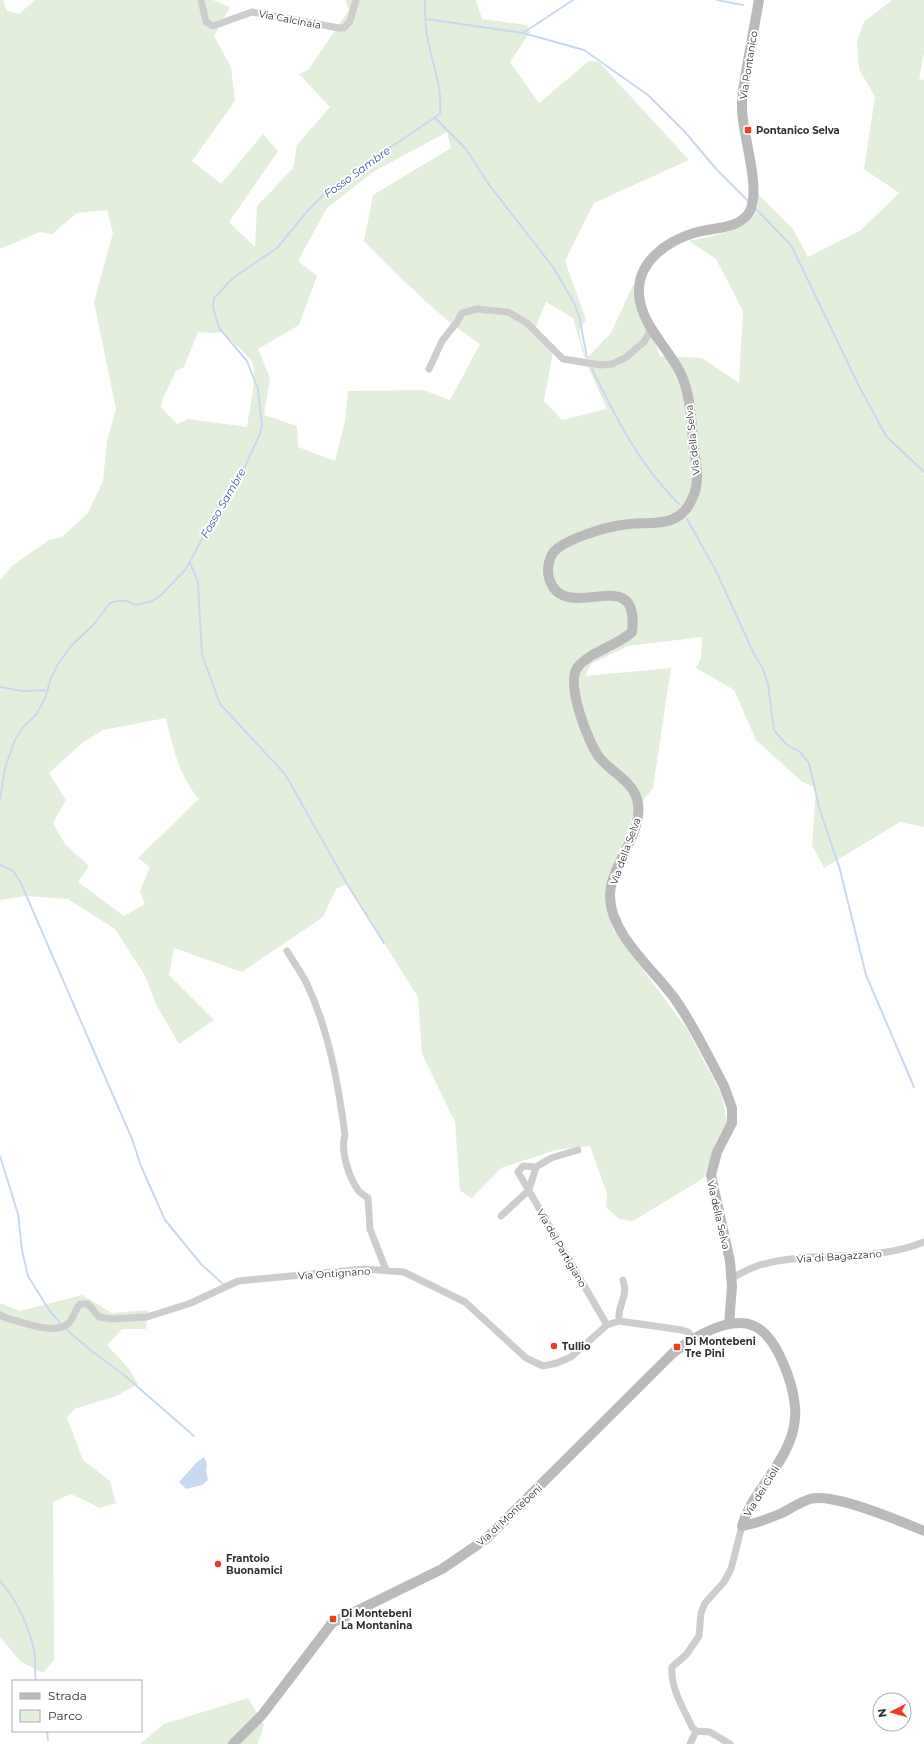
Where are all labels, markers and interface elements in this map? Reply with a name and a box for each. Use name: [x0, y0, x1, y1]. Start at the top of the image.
street label: Via Calcinaia: [258, 7, 322, 32]
street label: Via Pontanico: [737, 30, 760, 100]
place label: Pontanico Selva: [756, 124, 840, 137]
marker: Pontanico Selva: [743, 125, 753, 135]
water label: Fosso Sambre: [321, 143, 393, 201]
street label: Via della Selva: [682, 404, 703, 476]
water label: Fosso Sambre: [197, 465, 249, 540]
street label: Via della Selva: [607, 816, 644, 887]
street label: Via della Selva: [704, 1179, 733, 1251]
street label: Via del Partigiano: [534, 1207, 589, 1290]
street label: Via di Bagazzano: [796, 1247, 882, 1266]
street label: Via Ontignano: [297, 1264, 371, 1283]
place label: Di Montebeni Tre Pini: [685, 1335, 756, 1360]
place label: Tullio: [562, 1340, 591, 1353]
marker: Tullio: [549, 1341, 559, 1351]
marker: Di Montebeni Tre Pini: [672, 1342, 682, 1352]
street label: Via dei Cioli: [741, 1463, 782, 1519]
street label: Via di Montebeni: [474, 1482, 545, 1549]
place label: Frantoio Buonamici: [226, 1552, 283, 1577]
marker: Frantoio Buonamici: [213, 1559, 223, 1569]
place label: Di Montebeni La Montanina: [341, 1607, 412, 1632]
marker: Di Montebeni La Montanina: [328, 1614, 338, 1624]
legend: [12, 1680, 142, 1732]
text: Strada: [48, 1688, 87, 1703]
north arrow: [872, 1692, 912, 1732]
text: Parco: [48, 1708, 82, 1723]
text: N: [875, 1708, 889, 1718]

